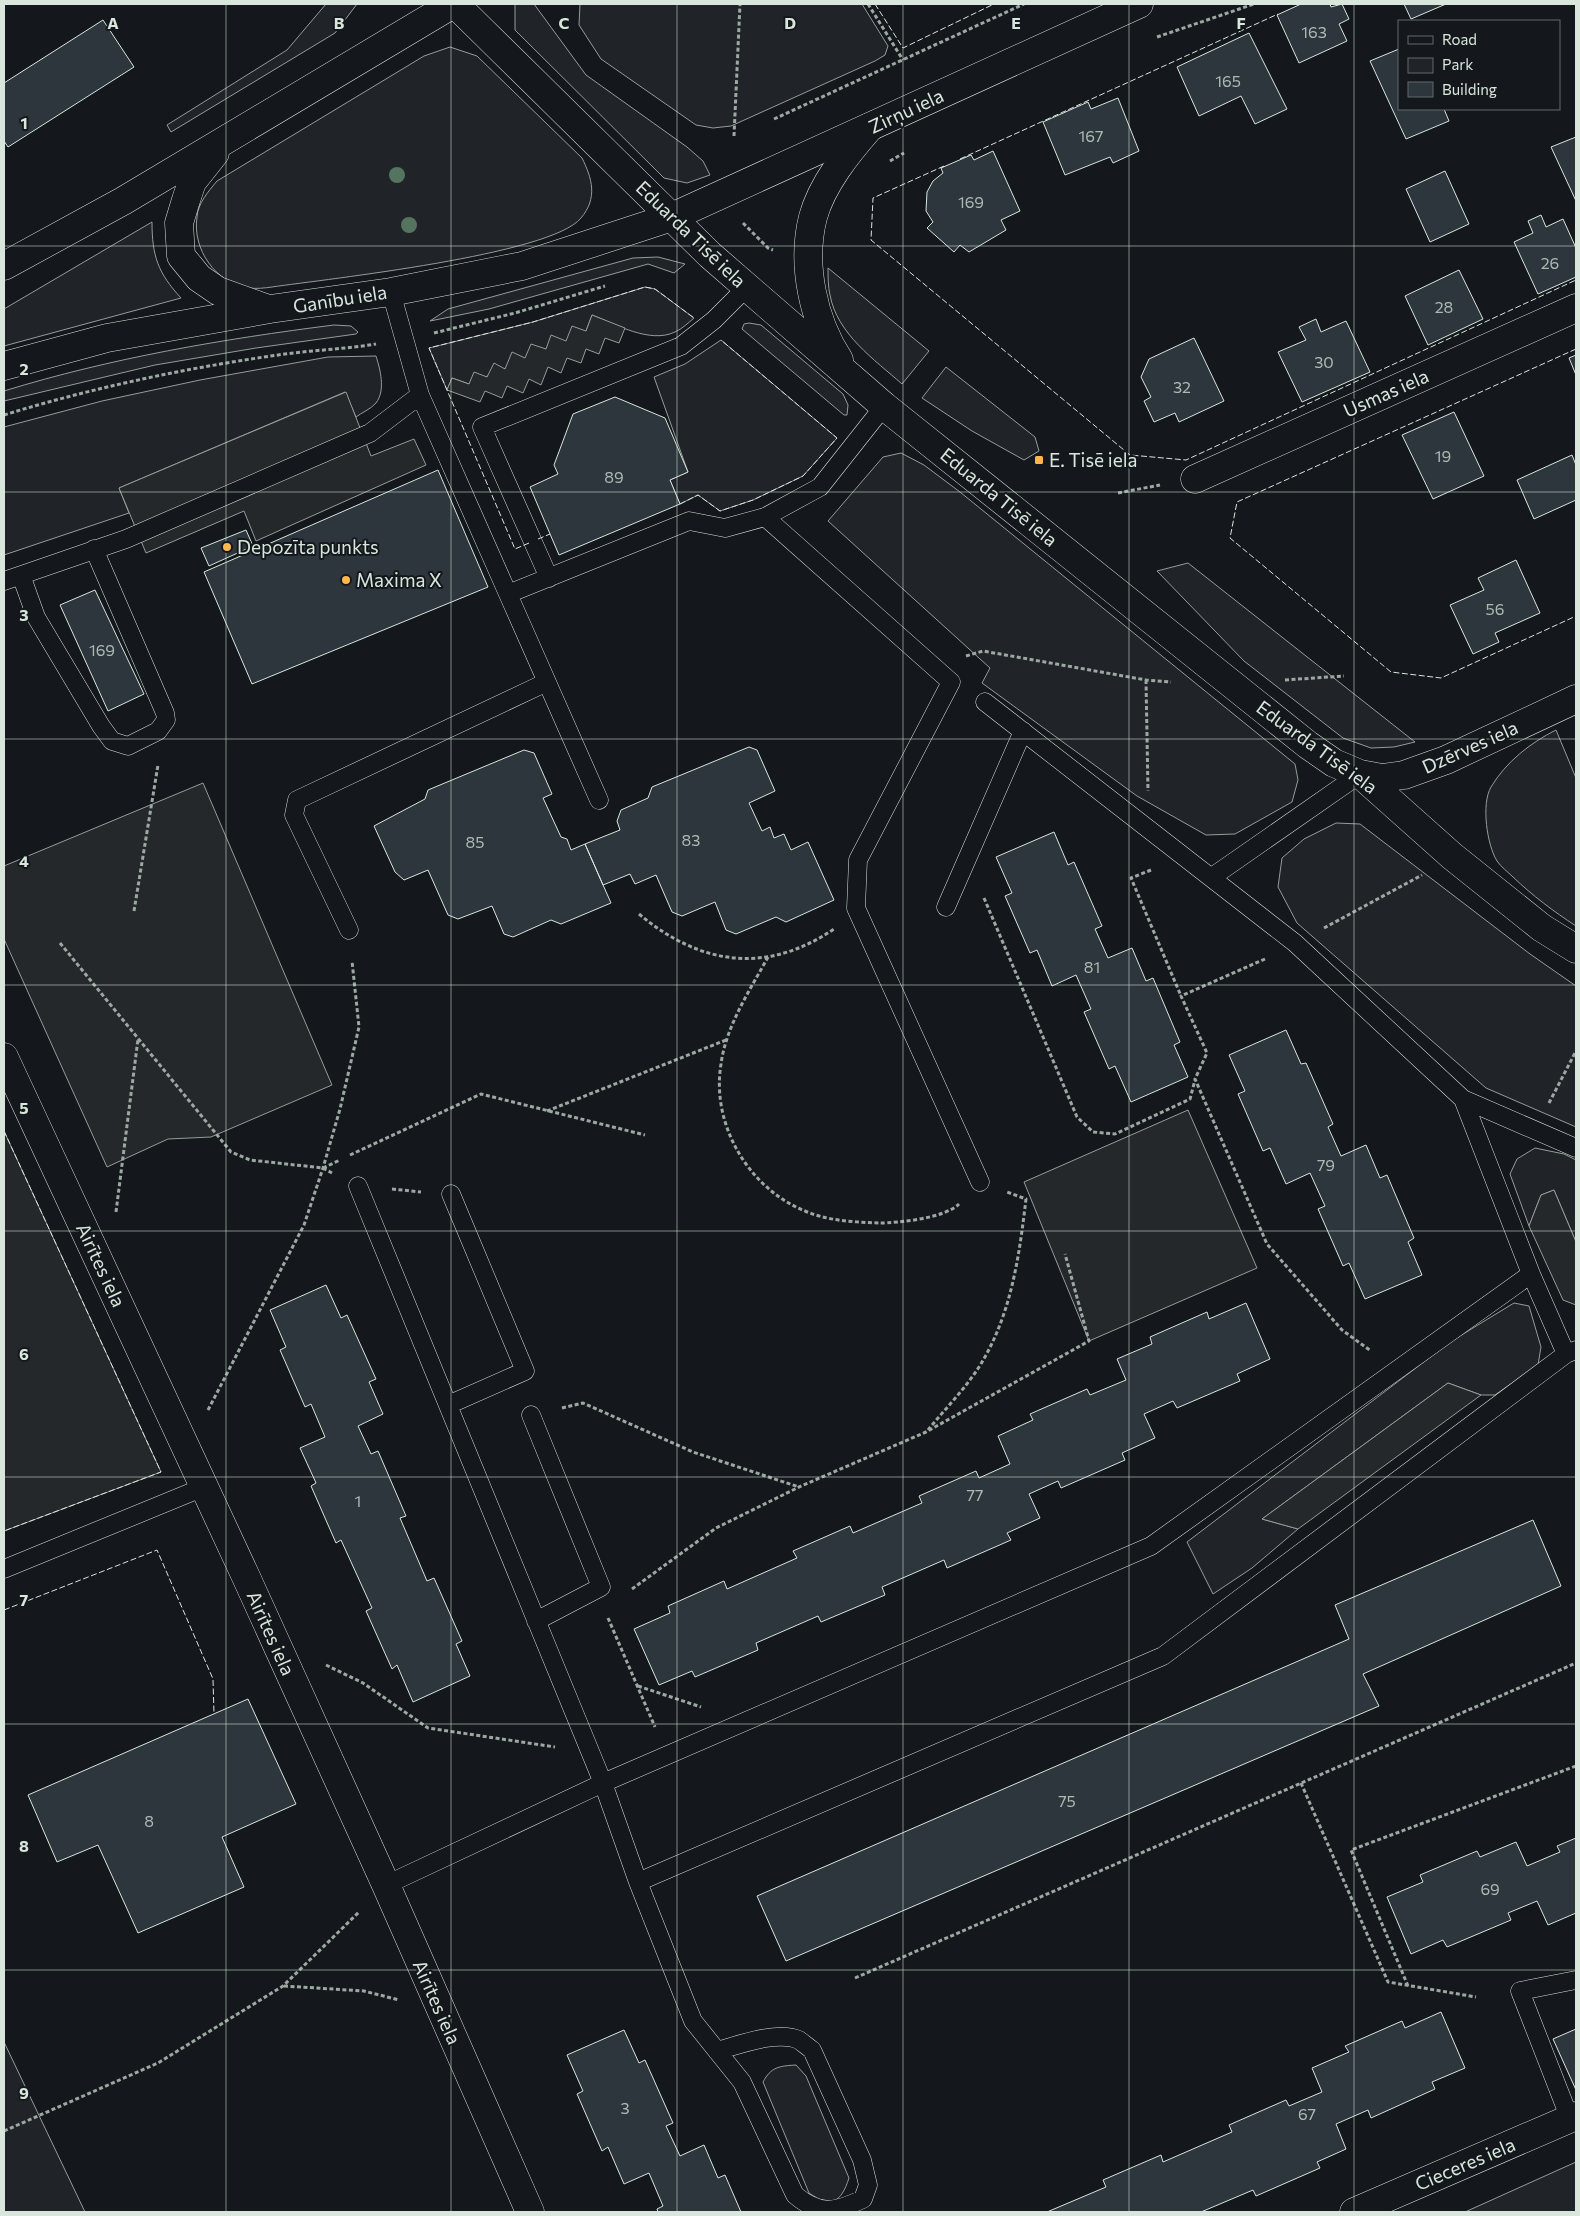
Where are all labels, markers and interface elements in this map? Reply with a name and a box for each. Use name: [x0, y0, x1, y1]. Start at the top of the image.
text: A: [107, 13, 119, 32]
text: B: [334, 13, 345, 32]
text: C: [559, 13, 570, 32]
text: D: [784, 13, 796, 32]
text: E: [1011, 13, 1021, 32]
text: F: [1236, 13, 1246, 32]
legend: [1398, 20, 1560, 110]
house number: 163: [1301, 22, 1327, 41]
text: Road: [1442, 30, 1477, 48]
text: Park: [1442, 55, 1473, 73]
house number: 165: [1215, 71, 1241, 90]
text: Building: [1442, 80, 1497, 98]
street label: Zirņu iela: [865, 83, 948, 140]
text: 1: [20, 113, 28, 132]
house number: 167: [1079, 126, 1103, 145]
street label: Eduarda Tisē iela: [632, 175, 751, 292]
house number: 169: [958, 192, 984, 211]
house number: 26: [1541, 253, 1559, 272]
street label: Ganību iela: [291, 280, 389, 317]
house number: 28: [1435, 297, 1453, 316]
house number: 30: [1314, 352, 1334, 371]
text: 2: [19, 359, 29, 378]
street label: Usmas iela: [1340, 364, 1432, 422]
house number: 32: [1173, 377, 1191, 396]
street label: Eduarda Tisē iela: [936, 442, 1062, 551]
house number: 19: [1435, 446, 1451, 465]
place label: E. Tisē iela: [1049, 448, 1137, 471]
marker: E. Tisē iela: [1033, 454, 1045, 466]
house number: 89: [604, 467, 624, 486]
place label: Depozīta punkts: [237, 535, 379, 558]
marker: Depozīta punkts: [221, 541, 233, 553]
place label: Maxima X: [356, 568, 442, 591]
marker: Maxima X: [340, 574, 352, 586]
house number: 56: [1486, 599, 1504, 618]
text: 3: [19, 605, 29, 624]
house number: 169: [89, 640, 115, 659]
street label: Eduarda Tisē iela: [1252, 695, 1382, 798]
street label: Dzērves iela: [1418, 715, 1521, 778]
house number: 83: [682, 830, 700, 849]
house number: 85: [466, 832, 484, 851]
text: 4: [19, 851, 29, 870]
house number: 81: [1084, 957, 1100, 976]
text: 5: [19, 1098, 29, 1117]
house number: 79: [1317, 1155, 1335, 1174]
street label: Airītes iela: [72, 1219, 131, 1310]
text: 6: [19, 1344, 29, 1363]
house number: 77: [967, 1485, 983, 1504]
house number: 1: [355, 1491, 361, 1510]
street label: Airītes iela: [243, 1587, 300, 1679]
text: 7: [20, 1590, 29, 1609]
house number: 75: [1058, 1791, 1076, 1810]
house number: 8: [144, 1811, 154, 1830]
text: 8: [19, 1836, 29, 1855]
house number: 69: [1480, 1879, 1500, 1898]
street label: Airītes iela: [409, 1956, 466, 2048]
text: 9: [19, 2083, 29, 2102]
house number: 3: [620, 2098, 630, 2117]
house number: 67: [1298, 2104, 1316, 2123]
street label: Cieceres iela: [1411, 2132, 1518, 2195]

